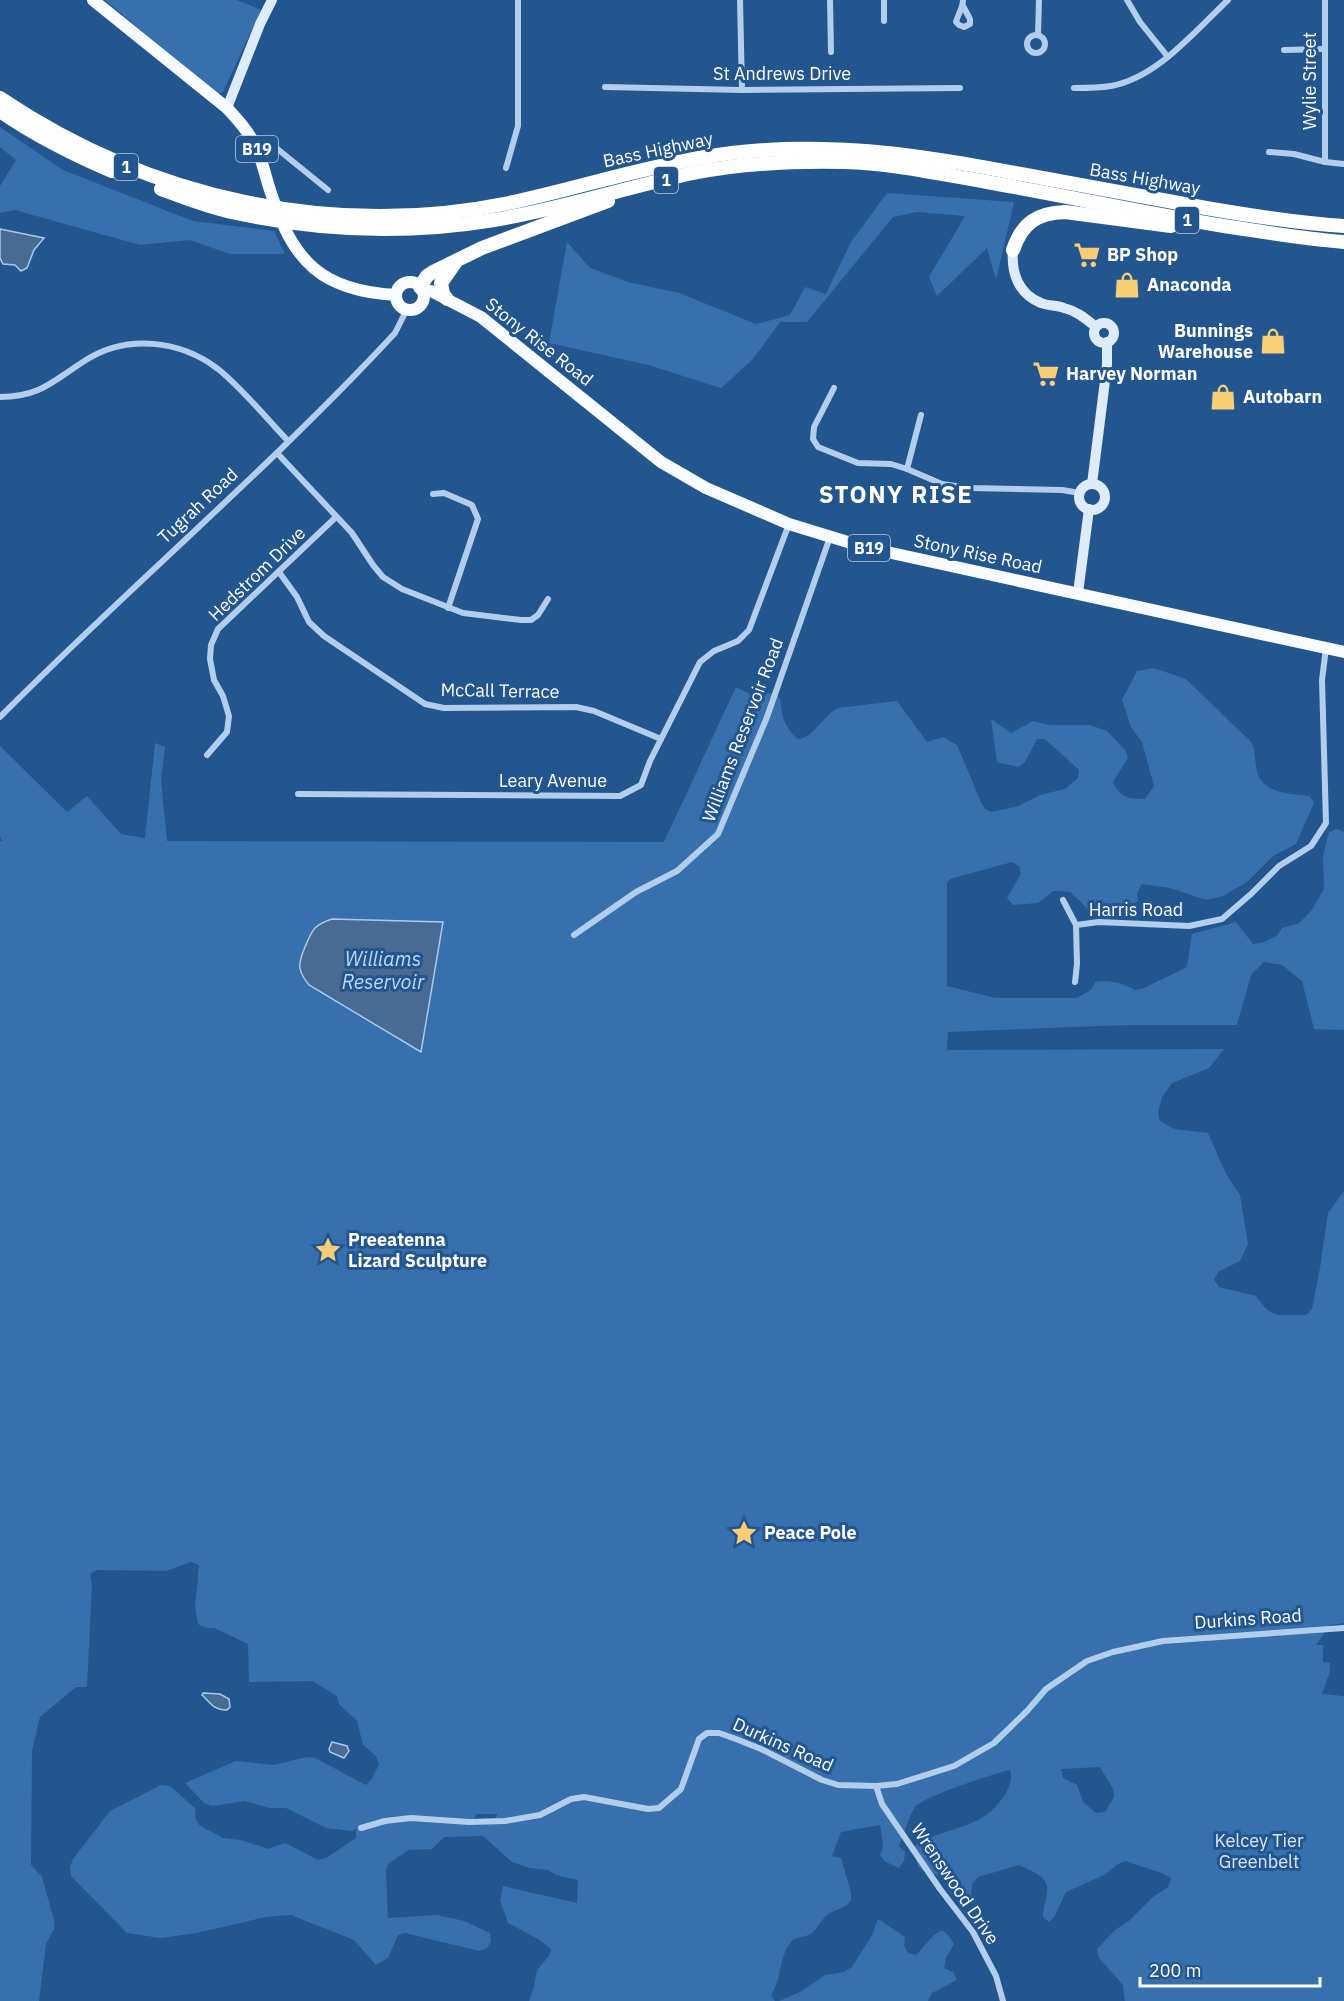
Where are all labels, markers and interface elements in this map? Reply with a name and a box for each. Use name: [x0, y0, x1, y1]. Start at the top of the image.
street label: Wylie Street: [1298, 32, 1321, 130]
street label: St Andrews Drive: [713, 62, 851, 85]
street label: Bass Highway: [601, 127, 715, 172]
road number: B19: [236, 136, 278, 162]
road number: 1: [114, 154, 138, 180]
street label: Bass Highway: [1088, 157, 1202, 200]
road number: 1: [654, 167, 678, 193]
road number: 1: [1175, 207, 1199, 233]
supermarket icon: BP Shop: [1072, 240, 1102, 270]
place label: BP Shop: [1107, 243, 1178, 266]
shop icon: Anaconda: [1112, 270, 1142, 300]
place label: Anaconda: [1147, 273, 1232, 296]
street label: Stony Rise Road: [481, 292, 598, 391]
place label: Bunnings Warehouse: [1158, 319, 1253, 363]
shop icon: Bunnings Warehouse: [1258, 326, 1288, 356]
supermarket icon: Harvey Norman: [1031, 359, 1061, 389]
place label: Harvey Norman: [1066, 362, 1198, 385]
shop icon: Autobarn: [1208, 382, 1238, 412]
place label: Autobarn: [1243, 385, 1322, 408]
street label: Tugrah Road: [153, 463, 242, 549]
district label: STONY RISE: [819, 478, 973, 510]
street label: Hedstrom Drive: [203, 521, 310, 626]
street label: Stony Rise Road: [912, 529, 1044, 578]
road number: B19: [848, 535, 890, 561]
street label: Williams Reservoir Road: [697, 635, 788, 825]
street label: McCall Terrace: [440, 678, 560, 703]
street label: Leary Avenue: [499, 769, 607, 792]
street label: Harris Road: [1089, 898, 1183, 921]
water label: Williams Reservoir: [342, 945, 425, 995]
place label: Preeatenna Lizard Sculpture: [348, 1228, 487, 1272]
place icon: Preeatenna Lizard Sculpture: [313, 1235, 343, 1265]
place icon: Peace Pole: [729, 1518, 759, 1548]
place label: Peace Pole: [764, 1521, 857, 1544]
street label: Durkins Road: [1194, 1603, 1302, 1634]
street label: Durkins Road: [729, 1712, 837, 1777]
street label: Wrenswood Drive: [906, 1819, 1005, 1949]
park label: Kelcey Tier Greenbelt: [1215, 1829, 1304, 1873]
scale bar: [1140, 1950, 1320, 1988]
text: 200 m: [1149, 1959, 1201, 1982]

